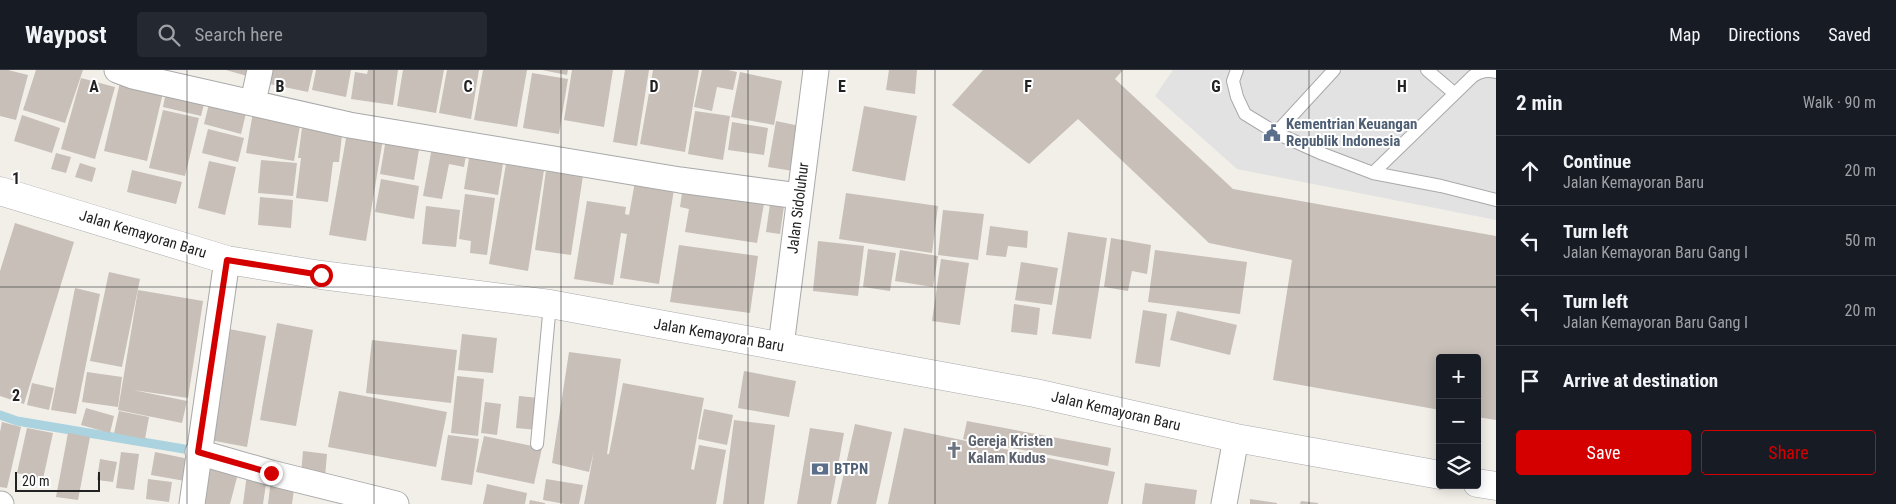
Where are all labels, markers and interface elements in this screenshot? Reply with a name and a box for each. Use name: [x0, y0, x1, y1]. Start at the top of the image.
search box: [137, 12, 487, 57]
text: Waypost: [25, 21, 107, 49]
icon: search: [155, 21, 183, 49]
text: Search here: [195, 23, 283, 46]
text: Map: [1669, 24, 1700, 45]
text: Directions: [1728, 24, 1800, 45]
text: Saved: [1828, 24, 1871, 45]
text: A: [89, 77, 99, 96]
text: B: [276, 77, 285, 96]
text: C: [463, 77, 473, 96]
text: D: [649, 77, 659, 96]
text: E: [838, 77, 846, 96]
text: F: [1024, 77, 1032, 96]
text: G: [1211, 77, 1221, 96]
text: H: [1397, 77, 1407, 96]
text: 2 min: [1516, 91, 1563, 115]
text: Walk · 90 m: [1803, 93, 1876, 112]
place label: Kementrian Keuangan Republik Indonesia: [1286, 115, 1417, 150]
public building icon: Kementrian Keuangan Republik Indonesia: [1262, 123, 1282, 143]
text: Continue: [1563, 150, 1631, 173]
icon: ahead: [1516, 157, 1544, 185]
street label: Jalan Sidoluhur: [783, 161, 813, 255]
text: 20 m: [1844, 161, 1876, 180]
text: 1: [12, 169, 20, 188]
text: Jalan Kemayoran Baru: [1563, 173, 1704, 192]
street label: Jalan Kemayoran Baru: [77, 206, 209, 262]
text: Turn left: [1563, 220, 1628, 243]
icon: left: [1516, 227, 1544, 255]
text: 50 m: [1844, 231, 1876, 250]
text: Jalan Kemayoran Baru Gang I: [1563, 243, 1748, 262]
route start: [310, 264, 333, 287]
text: Turn left: [1563, 290, 1628, 313]
icon: left: [1516, 297, 1544, 325]
text: 20 m: [1844, 301, 1876, 320]
text: Jalan Kemayoran Baru Gang I: [1563, 313, 1748, 332]
street label: Jalan Kemayoran Baru: [652, 315, 786, 355]
map controls: [1436, 354, 1481, 489]
button: +: [1436, 354, 1481, 399]
icon: arrive: [1516, 367, 1544, 395]
text: Arrive at destination: [1563, 369, 1718, 392]
text: 2: [12, 386, 20, 405]
street label: Jalan Kemayoran Baru: [1050, 387, 1182, 435]
button: −: [1436, 399, 1481, 444]
button: Save: [1516, 430, 1691, 475]
button: Share: [1701, 430, 1876, 475]
place label: Gereja Kristen Kalam Kudus: [968, 432, 1053, 467]
church icon: Gereja Kristen Kalam Kudus: [944, 440, 964, 460]
button: layers: [1436, 444, 1481, 489]
bank icon: BTPN: [810, 459, 830, 479]
place label: BTPN: [834, 460, 868, 478]
route end: [260, 462, 283, 485]
scale bar: [15, 469, 100, 492]
text: 20 m: [22, 473, 50, 489]

